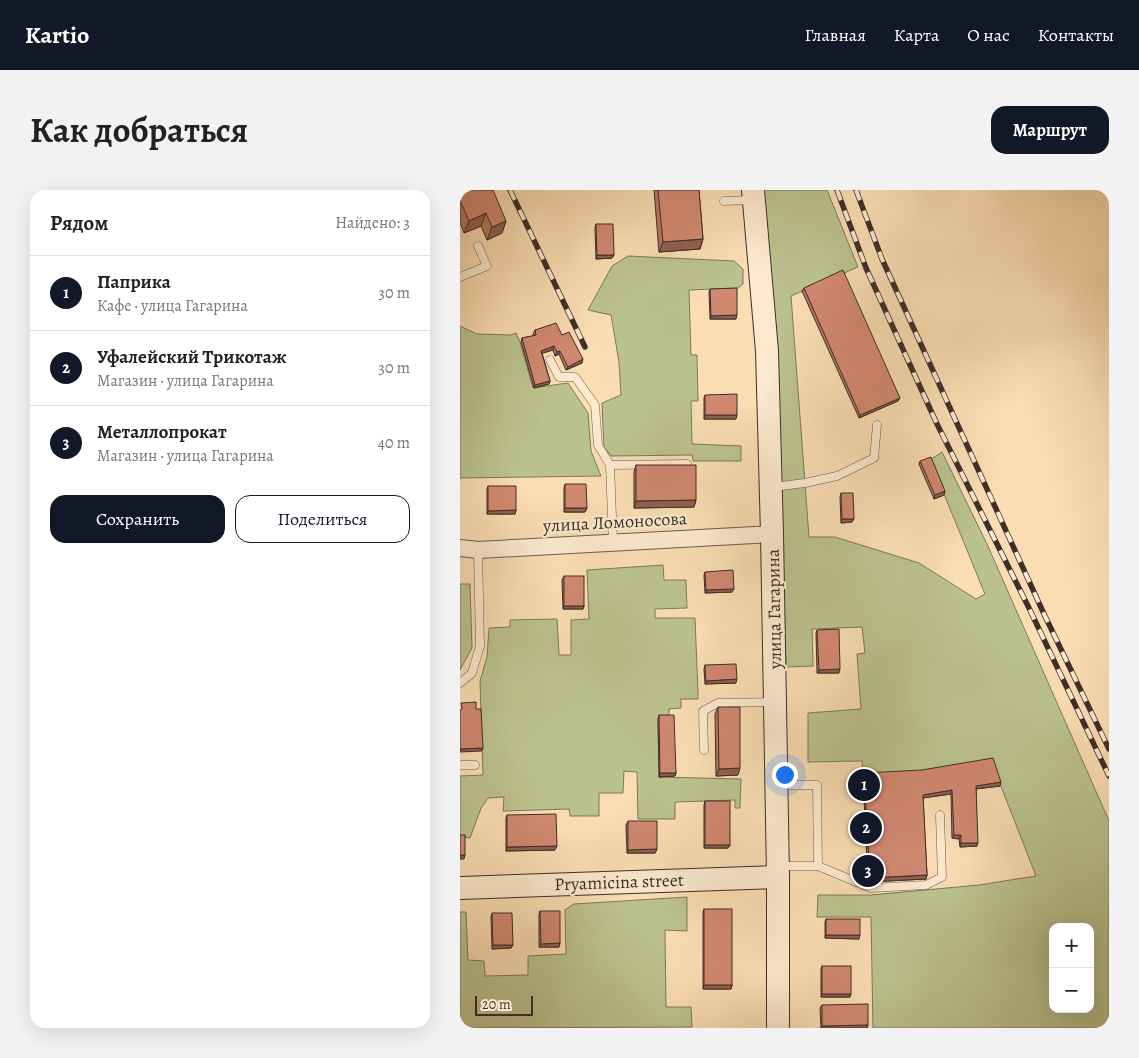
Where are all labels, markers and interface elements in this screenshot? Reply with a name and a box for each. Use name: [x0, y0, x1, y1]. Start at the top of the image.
text: Kartio: [25, 19, 89, 51]
text: Главная: [805, 23, 866, 47]
text: Карта: [894, 23, 939, 47]
text: О нас: [967, 23, 1010, 47]
text: Контакты: [1038, 23, 1114, 47]
text: Как добраться: [30, 106, 248, 154]
button: Маршрут: [991, 106, 1109, 154]
text: Рядом: [50, 209, 108, 237]
text: Найдено: 3: [335, 212, 410, 234]
text: Паприка: [97, 269, 171, 295]
text: 1: [63, 282, 69, 304]
text: 30 m: [378, 282, 410, 304]
text: Кафе · улица Гагарина: [97, 295, 248, 317]
text: Уфалейский Трикотаж: [97, 344, 286, 370]
text: 2: [62, 357, 70, 379]
text: 30 m: [378, 357, 410, 379]
text: Магазин · улица Гагарина: [97, 370, 274, 392]
text: Металлопрокат: [97, 419, 227, 445]
text: 3: [63, 432, 69, 454]
text: 40 m: [378, 432, 410, 454]
text: Магазин · улица Гагарина: [97, 445, 274, 467]
button: Сохранить: [50, 495, 225, 543]
button: Поделиться: [235, 495, 410, 543]
street label: улица Ломоносова: [541, 506, 688, 538]
street label: улица Гагарина: [761, 548, 787, 670]
your location: [772, 762, 798, 788]
pin: 1: [848, 766, 880, 804]
pin: 2: [850, 809, 882, 847]
pin: 3: [852, 852, 884, 890]
street label: Pryamicina street: [554, 868, 684, 896]
map controls: [1049, 923, 1094, 1013]
button: +: [1049, 923, 1094, 968]
button: −: [1049, 968, 1094, 1013]
scale bar: [475, 993, 532, 1016]
text: 20 m: [482, 995, 511, 1014]

